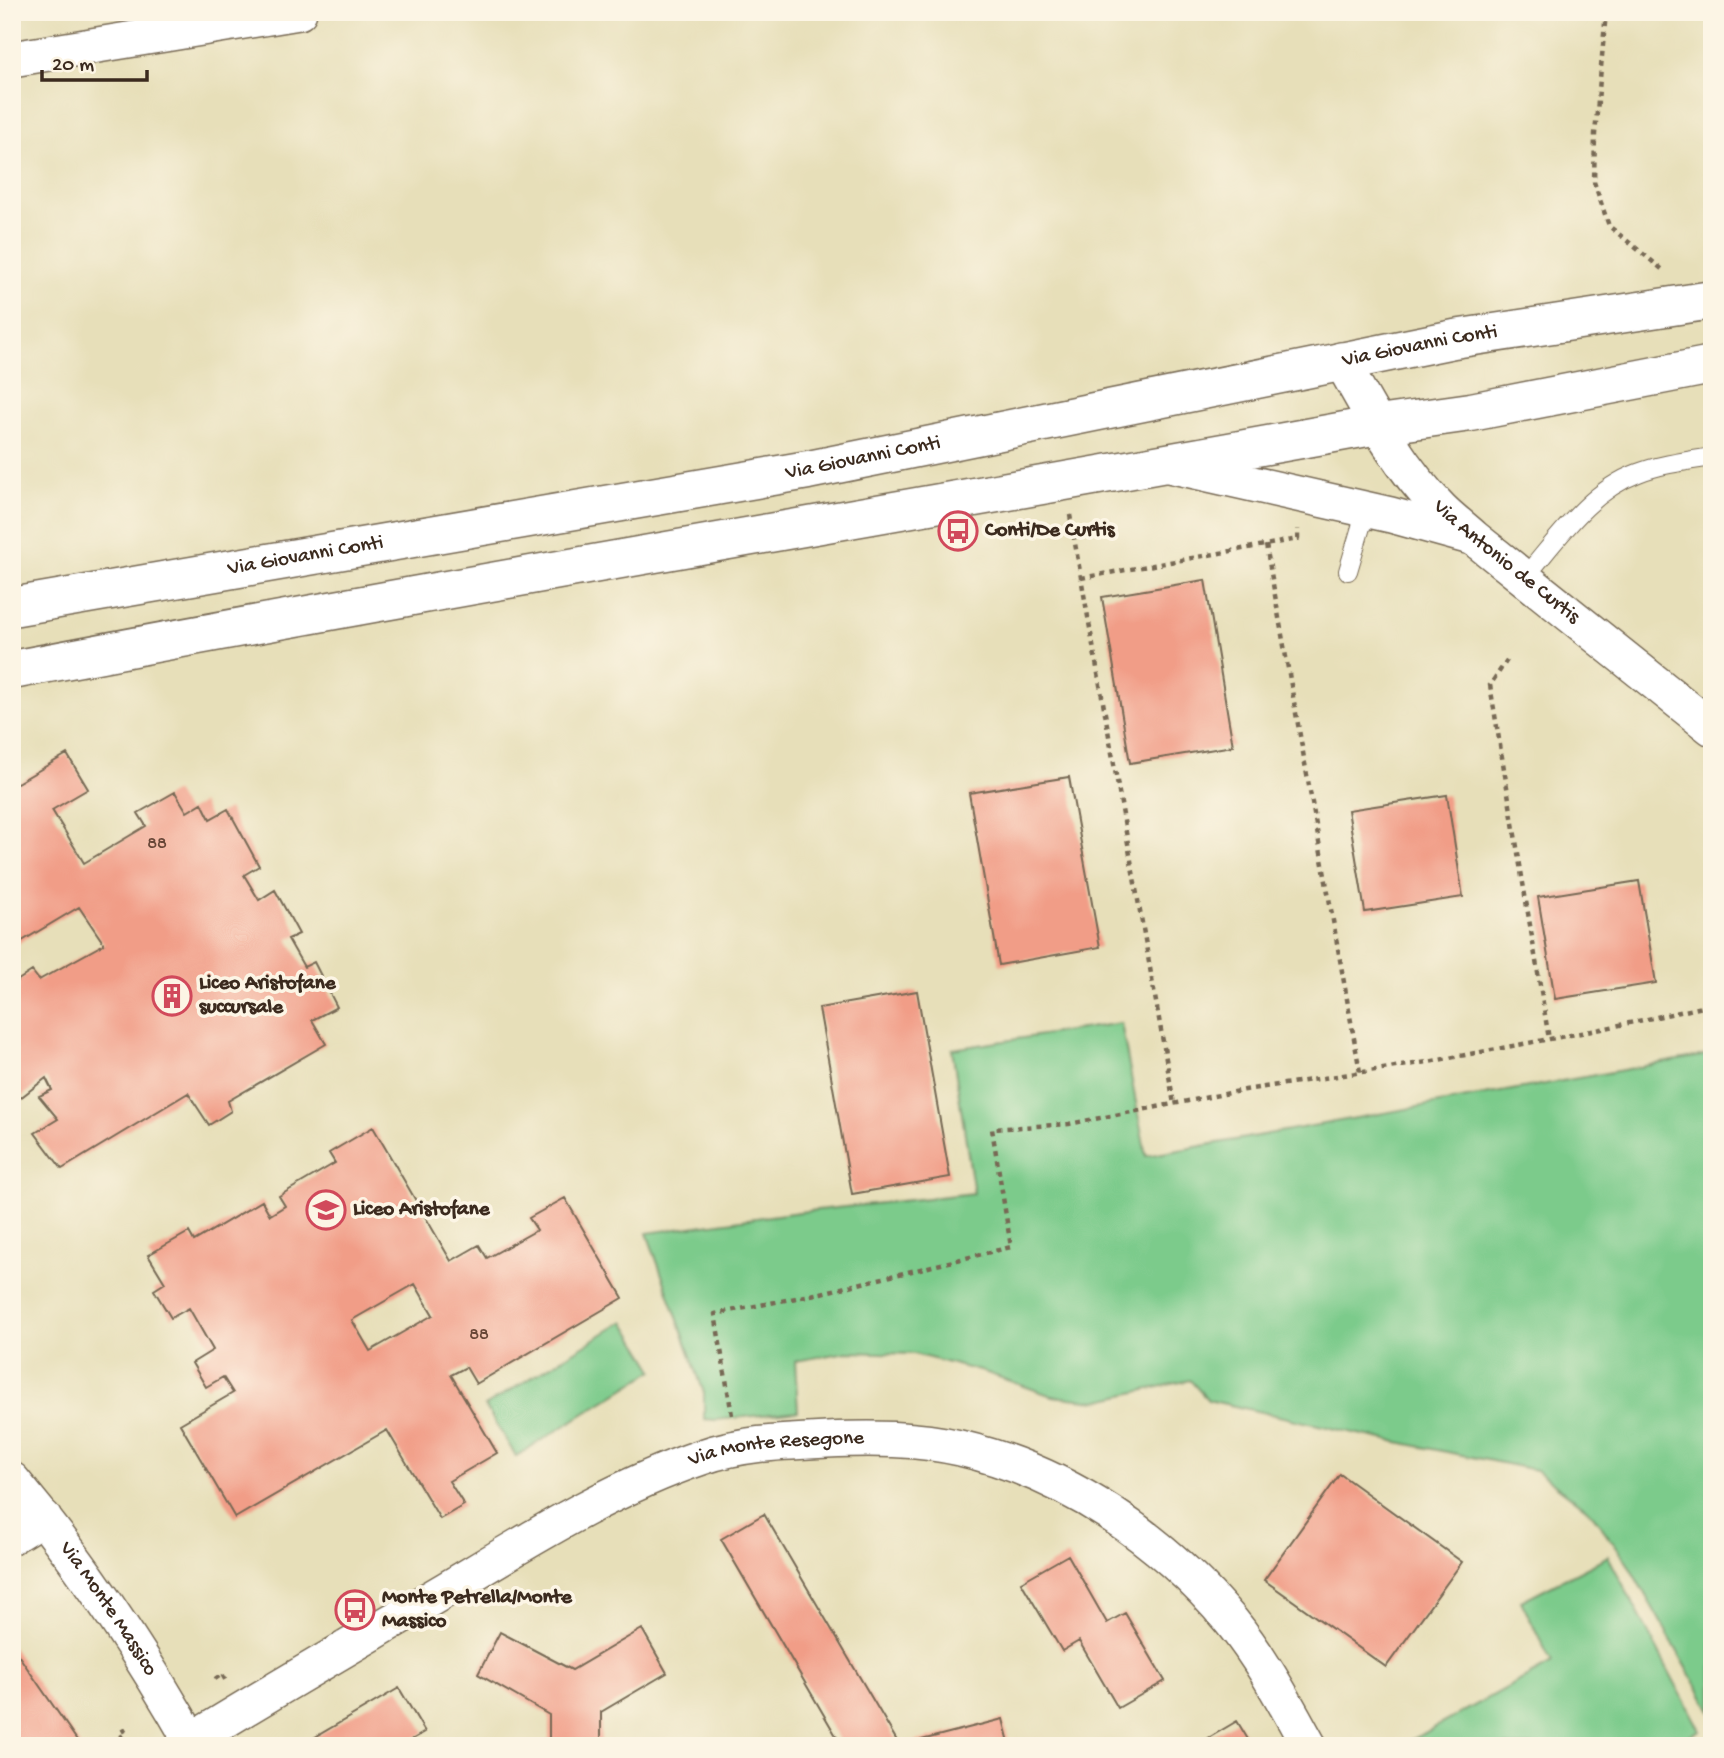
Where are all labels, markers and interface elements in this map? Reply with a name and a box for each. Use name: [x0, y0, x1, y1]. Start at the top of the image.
scale bar: [42, 38, 147, 82]
text: 20 m: [52, 54, 94, 79]
street label: Via Giovanni Conti: [1339, 320, 1499, 374]
street label: Via Giovanni Conti: [783, 431, 943, 486]
street label: Via Antonio de Curtis: [1426, 494, 1586, 631]
bus stop icon: Conti/De Curtis: [937, 510, 979, 552]
place label: Conti/De Curtis: [984, 519, 1116, 544]
street label: Via Giovanni Conti: [225, 531, 385, 582]
house number: 88: [147, 834, 167, 855]
place label: Liceo Aristofane succursale: [199, 972, 337, 1021]
building icon: Liceo Aristofane succursale: [151, 975, 193, 1017]
school or university icon: Liceo Aristofane: [305, 1189, 347, 1231]
place label: Liceo Aristofane: [353, 1198, 491, 1223]
house number: 88: [469, 1325, 489, 1346]
street label: Via Monte Resegone: [684, 1426, 865, 1474]
street label: Via Monte Massico: [53, 1536, 162, 1681]
place label: Monte Petrella/Monte Massico: [382, 1586, 573, 1635]
bus stop icon: Monte Petrella/Monte Massico: [334, 1589, 376, 1631]

